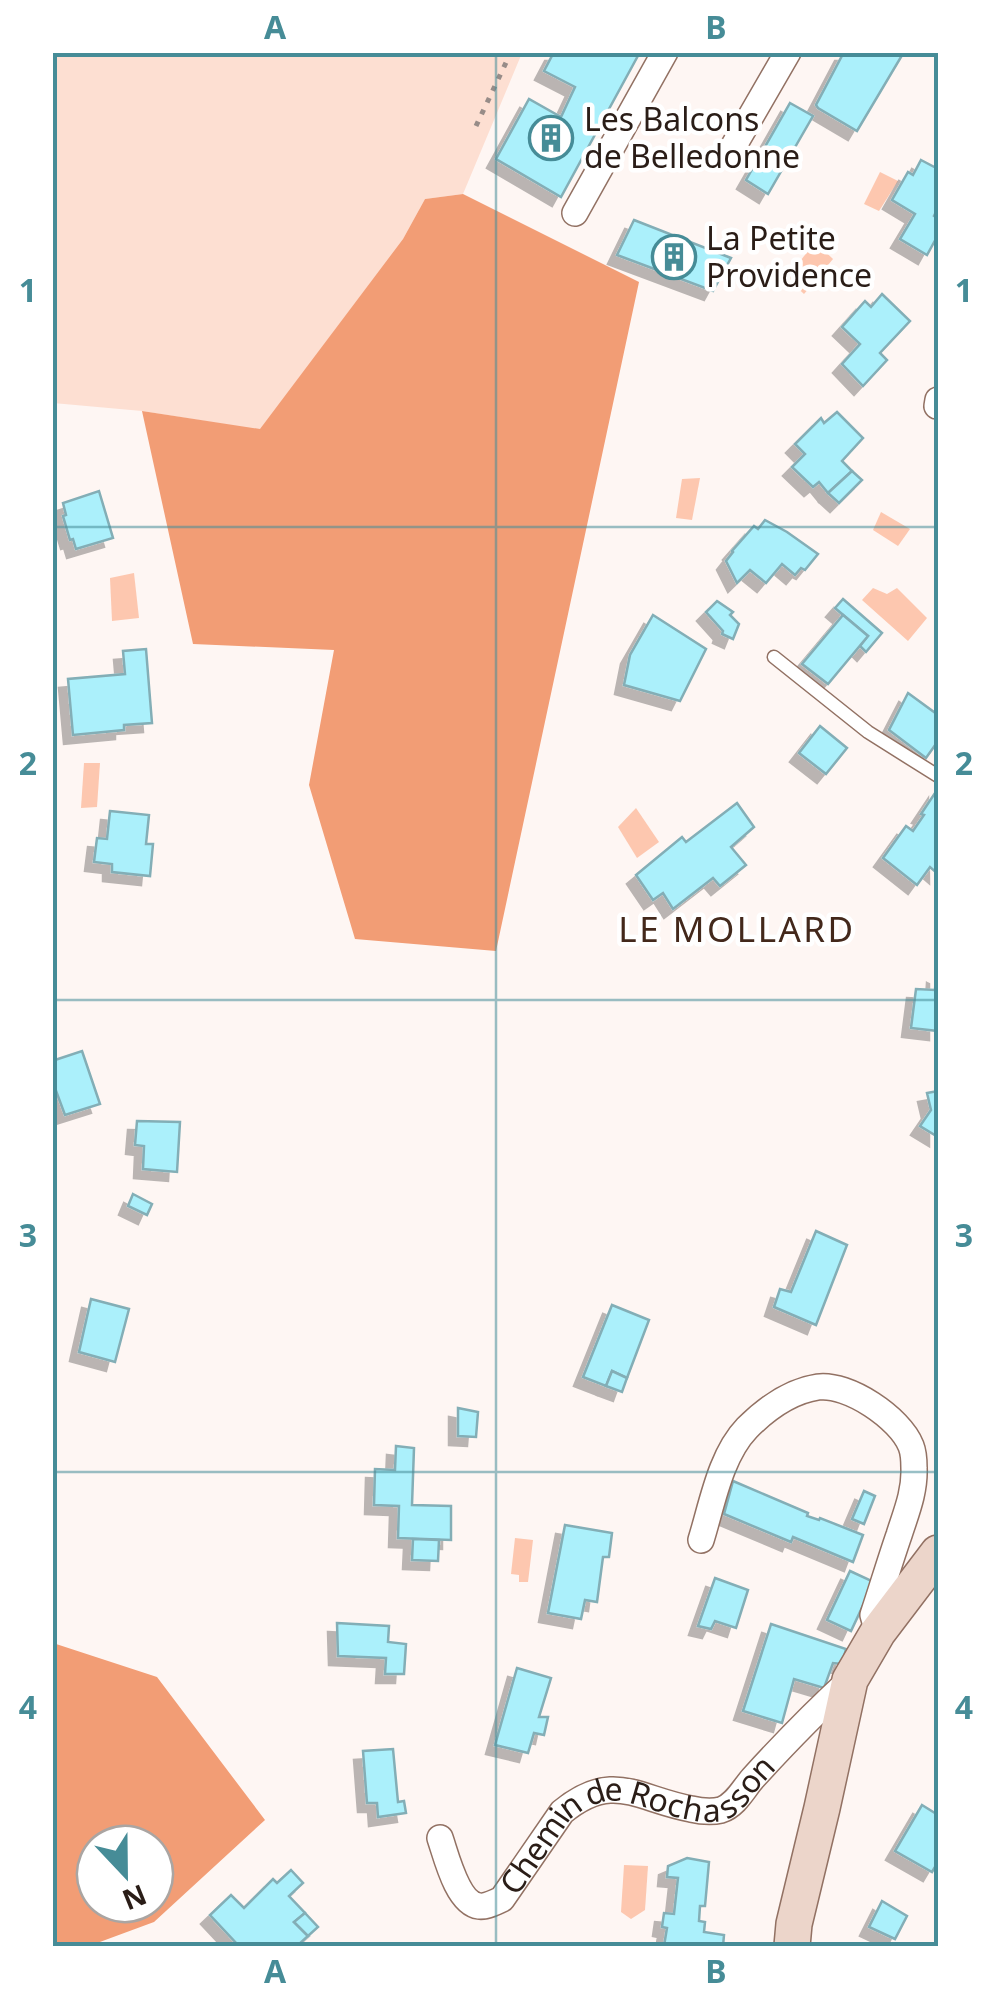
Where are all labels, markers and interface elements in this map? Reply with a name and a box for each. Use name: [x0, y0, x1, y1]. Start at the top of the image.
text: A: [264, 5, 287, 48]
text: B: [705, 5, 727, 48]
place label: Les Balcons de Belledonne: [584, 97, 800, 177]
building icon: Les Balcons de Belledonne: [528, 115, 574, 161]
place label: La Petite Providence: [706, 216, 872, 296]
building icon: La Petite Providence: [651, 234, 697, 280]
text: 1: [19, 268, 37, 311]
text: 1: [955, 268, 973, 311]
text: 2: [19, 741, 37, 784]
text: 2: [955, 741, 973, 784]
district label: LE MOLLARD: [618, 905, 856, 952]
text: 3: [19, 1213, 37, 1256]
text: 3: [955, 1213, 973, 1256]
text: 4: [19, 1685, 37, 1728]
text: 4: [955, 1685, 973, 1728]
street label: Chemin de Rochasson: [489, 1745, 784, 1902]
north arrow: [75, 1824, 175, 1924]
text: N: [117, 1876, 152, 1920]
text: A: [264, 1949, 287, 1992]
text: B: [705, 1949, 727, 1992]

